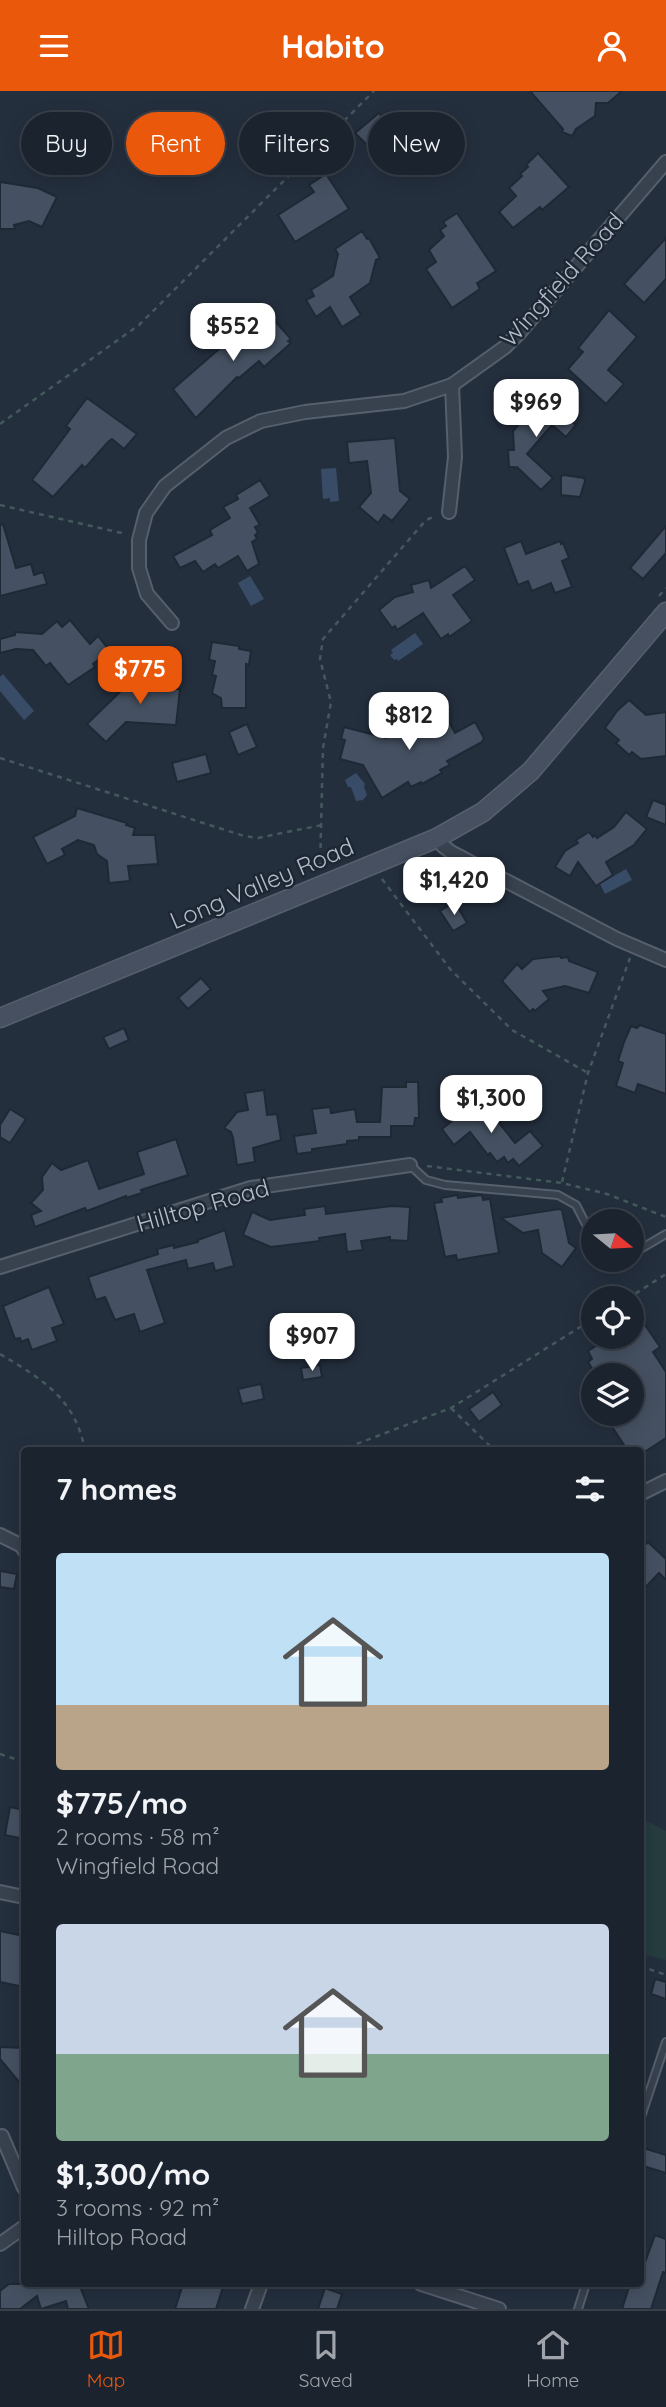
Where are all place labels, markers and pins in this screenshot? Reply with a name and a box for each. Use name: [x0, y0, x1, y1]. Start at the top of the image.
pin: $552: [192, 303, 274, 363]
pin: $969: [495, 379, 577, 439]
pin: $775: [99, 647, 181, 706]
pin: $812: [368, 693, 450, 752]
pin: $1,420: [397, 857, 511, 917]
pin: $1,300: [434, 1075, 548, 1135]
pin: $907: [271, 1313, 353, 1373]

